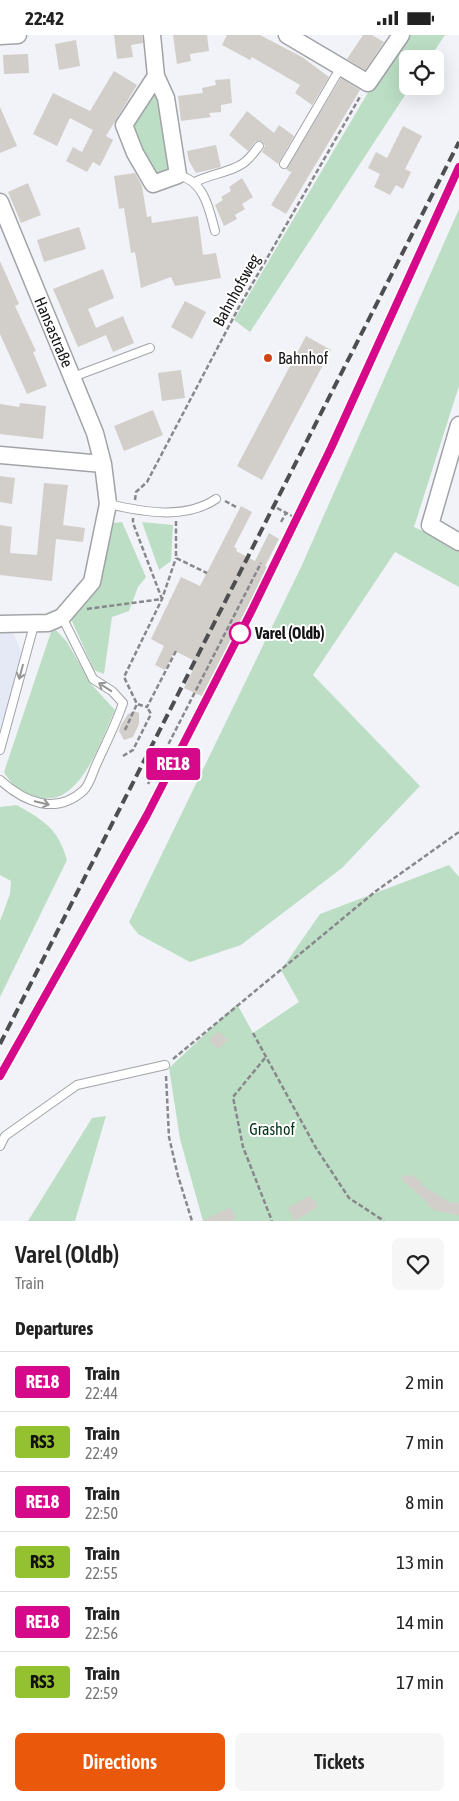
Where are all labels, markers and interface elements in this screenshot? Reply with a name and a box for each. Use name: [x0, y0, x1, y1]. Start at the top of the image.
text: 22:42: [25, 7, 64, 29]
map controls: [399, 50, 444, 95]
button: locate: [399, 50, 444, 95]
street label: Bahnhofsweg: [209, 251, 264, 330]
street label: Hansastraße: [31, 294, 77, 370]
place label: Bahnhof: [278, 349, 329, 367]
marker: Bahnhof: [262, 352, 274, 364]
marker: Varel (Oldb): [229, 622, 251, 644]
place label: Varel (Oldb): [254, 624, 325, 642]
one-way arrow: [16, 664, 25, 680]
one-way arrow: [98, 681, 112, 692]
line badge: RE18: [138, 748, 208, 780]
text: RE18: [156, 753, 190, 774]
one-way arrow: [33, 798, 49, 808]
park label: Grashof: [249, 1120, 295, 1138]
button: heart: [392, 1238, 444, 1290]
text: Varel (Oldb): [15, 1241, 119, 1268]
text: Train: [15, 1274, 44, 1292]
text: Departures: [15, 1317, 93, 1339]
text: Train: [85, 1362, 120, 1384]
text: RE18: [26, 1371, 59, 1392]
text: 2 min: [405, 1371, 444, 1393]
text: 22:44: [85, 1384, 118, 1402]
text: Train: [85, 1422, 120, 1444]
text: RS3: [30, 1431, 55, 1452]
text: 7 min: [405, 1431, 444, 1453]
text: 22:49: [85, 1444, 118, 1462]
text: Train: [85, 1482, 120, 1504]
text: RE18: [26, 1491, 59, 1512]
text: 8 min: [405, 1491, 444, 1513]
text: 22:50: [85, 1504, 118, 1522]
text: Train: [85, 1542, 120, 1564]
text: RS3: [30, 1551, 55, 1572]
text: 13 min: [396, 1551, 444, 1573]
text: 22:55: [85, 1564, 118, 1582]
text: Train: [85, 1602, 120, 1624]
text: RE18: [26, 1611, 59, 1632]
text: 14 min: [396, 1611, 444, 1633]
text: 22:56: [85, 1624, 118, 1642]
text: Train: [85, 1662, 120, 1684]
text: RS3: [30, 1671, 55, 1692]
text: 17 min: [396, 1671, 444, 1693]
text: 22:59: [85, 1684, 118, 1702]
button: Directions: [15, 1733, 225, 1791]
button: Tickets: [235, 1733, 444, 1791]

